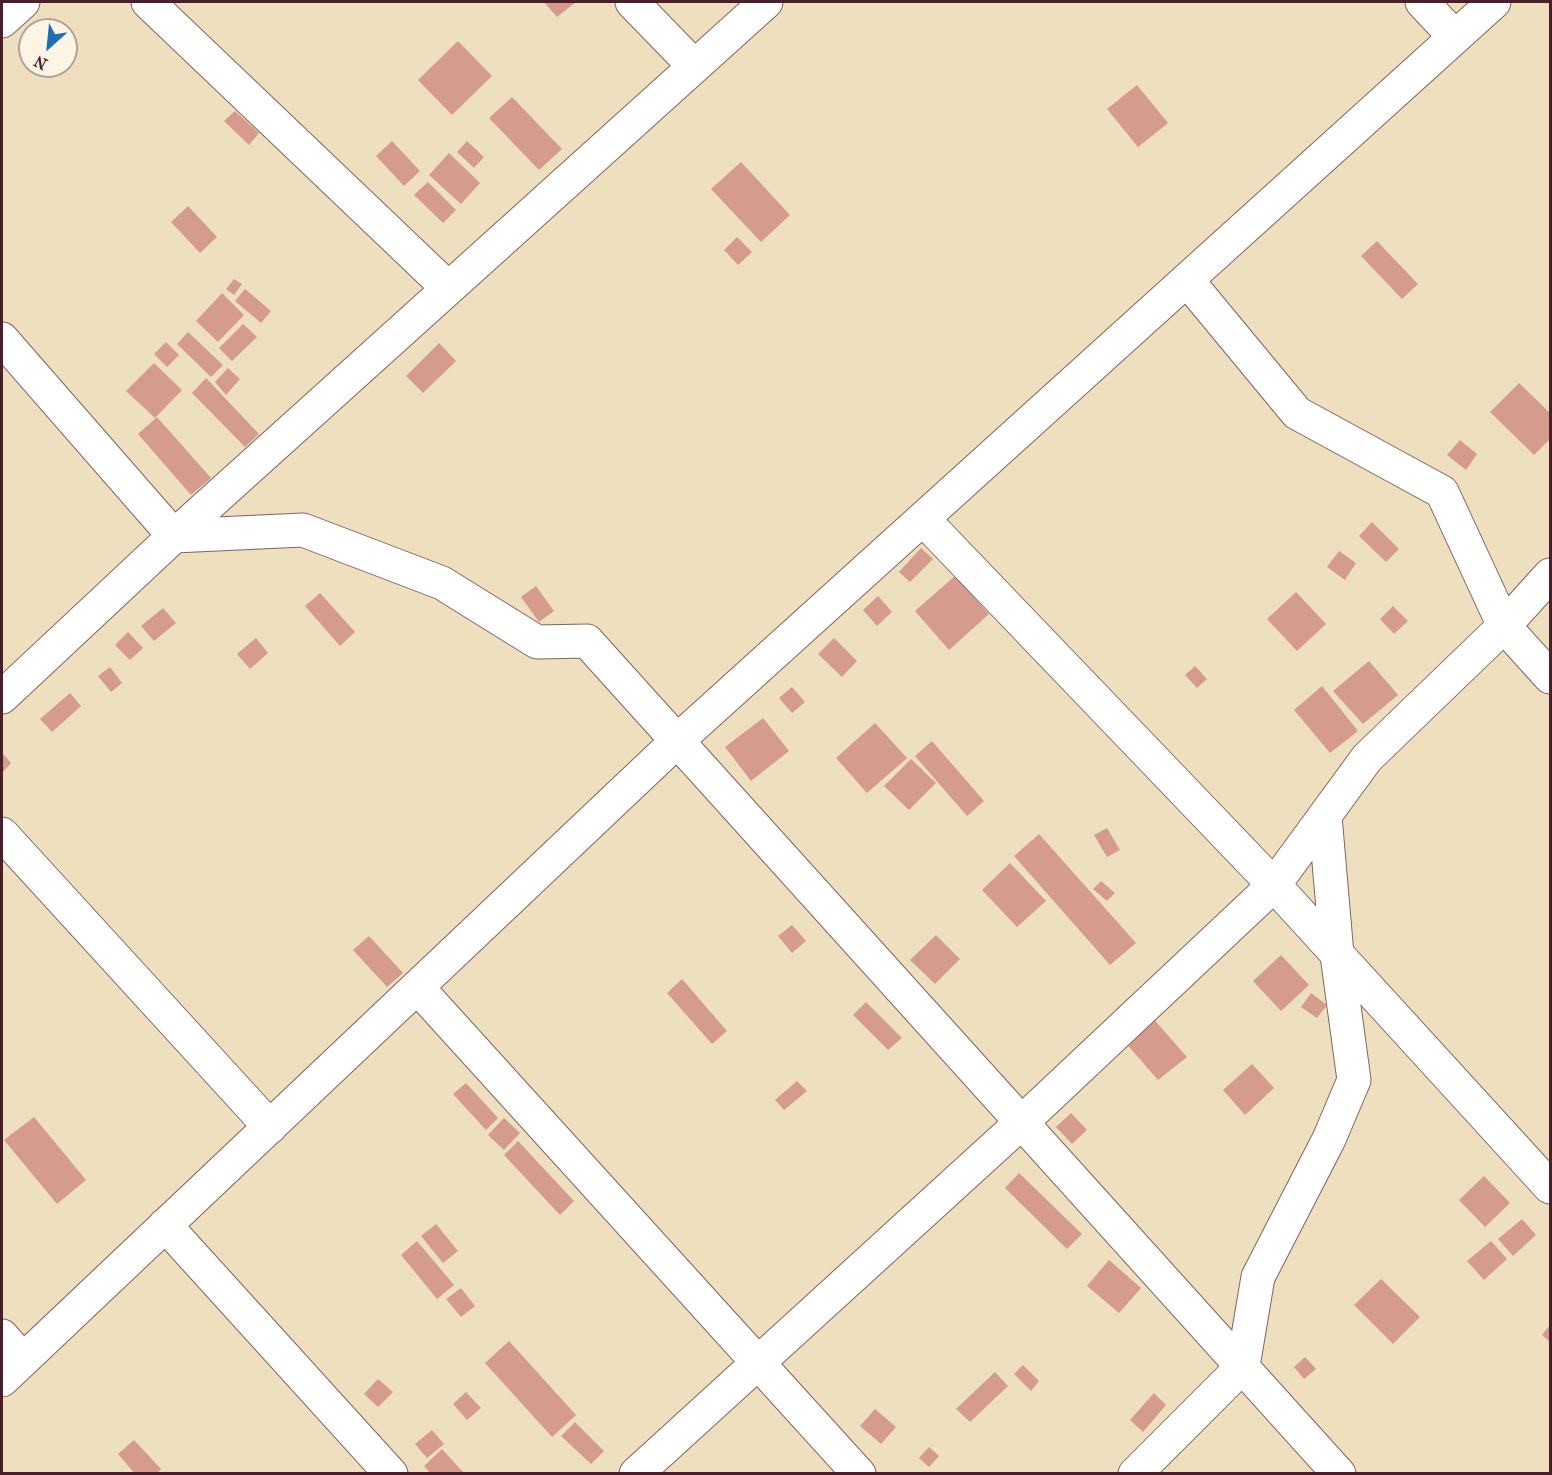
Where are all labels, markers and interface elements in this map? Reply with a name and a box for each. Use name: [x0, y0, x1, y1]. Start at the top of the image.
north arrow: [18, 18, 78, 78]
text: N: [31, 51, 50, 74]

